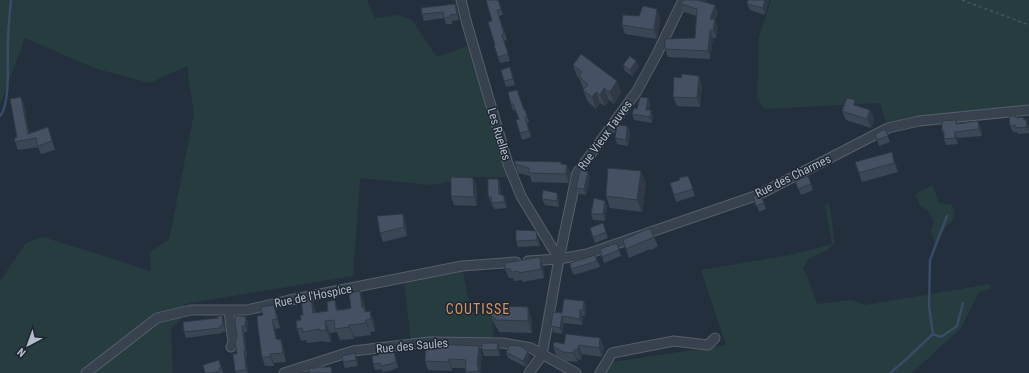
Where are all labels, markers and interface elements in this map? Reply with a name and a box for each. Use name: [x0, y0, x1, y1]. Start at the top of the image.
street label: Rue Vieux Tauves: [575, 98, 635, 172]
street label: Les Ruelles: [484, 106, 514, 162]
street label: Rue des Charmes: [753, 152, 833, 200]
street label: Rue de l'Hospice: [273, 282, 353, 310]
district label: COUTISSE: [446, 301, 510, 317]
north arrow: [8, 325, 48, 365]
street label: Rue des Saules: [376, 336, 448, 356]
text: N: [15, 345, 29, 359]

